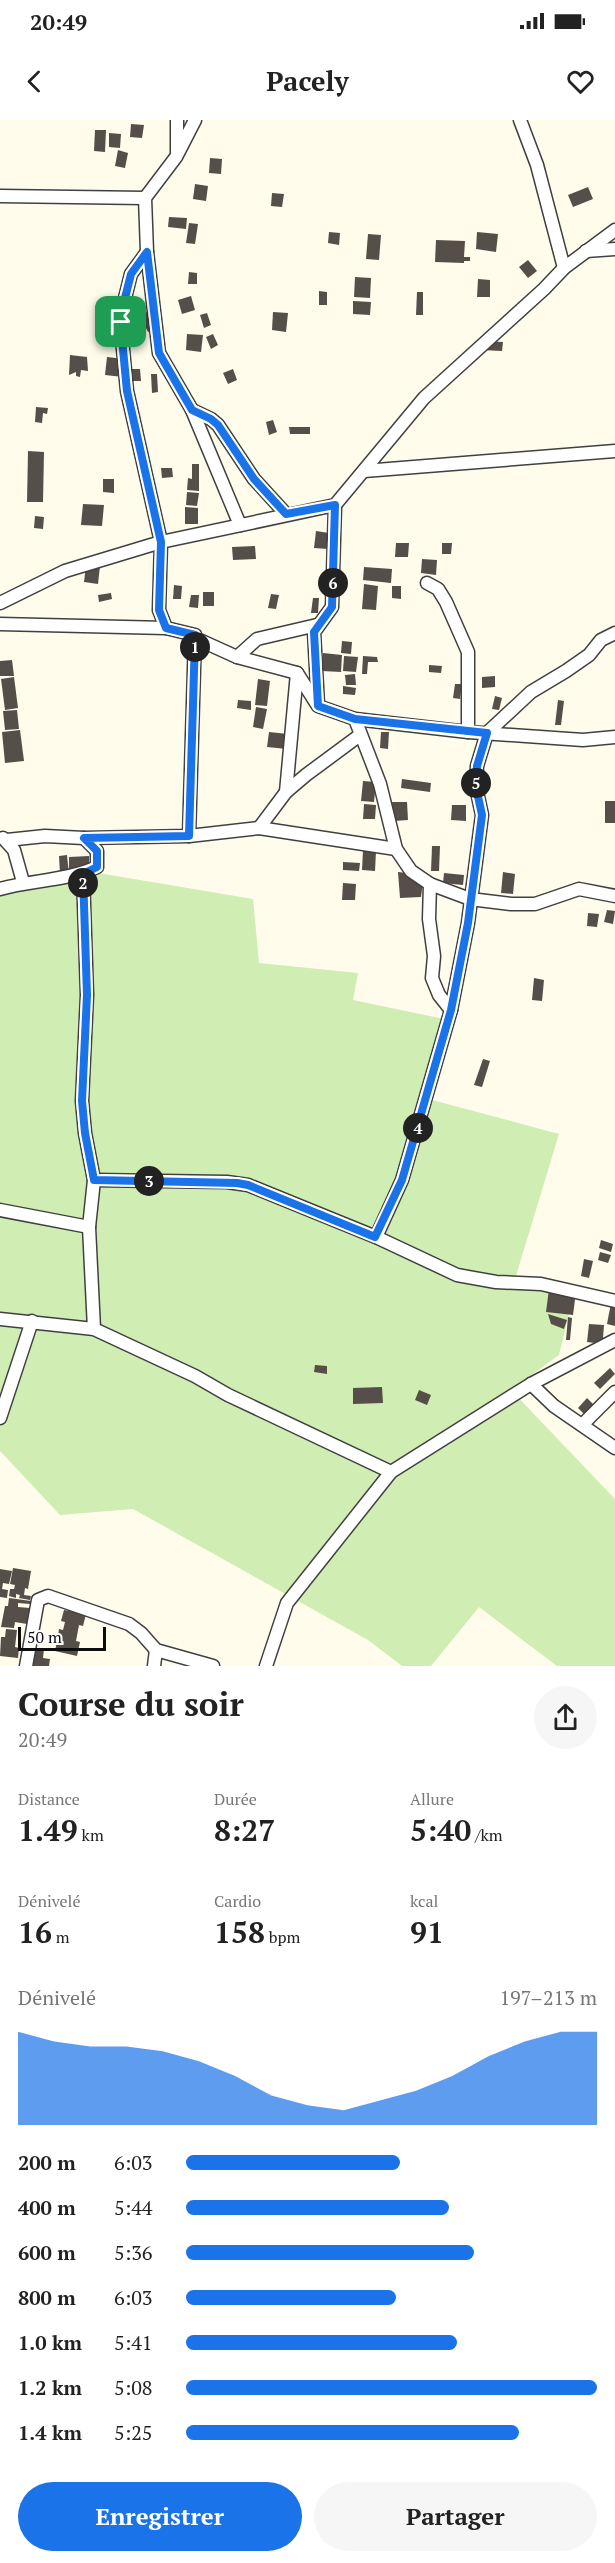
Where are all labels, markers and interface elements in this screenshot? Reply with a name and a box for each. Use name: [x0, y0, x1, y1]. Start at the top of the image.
text: 20:49: [30, 7, 87, 36]
text: Pacely: [266, 63, 349, 99]
icon: back: [18, 65, 51, 98]
icon: heart: [564, 65, 597, 98]
pin: [95, 296, 146, 347]
icon: arrive: [104, 305, 137, 338]
pin: 6: [318, 568, 348, 598]
text: 6: [328, 572, 338, 594]
pin: 1: [180, 632, 210, 662]
text: 1: [190, 636, 200, 658]
pin: 5: [461, 768, 491, 798]
text: 5: [471, 772, 481, 794]
pin: 2: [68, 868, 98, 898]
text: 2: [78, 872, 88, 894]
pin: 4: [403, 1113, 433, 1143]
text: 4: [413, 1117, 423, 1139]
pin: 3: [134, 1166, 164, 1196]
text: 3: [144, 1170, 154, 1192]
scale bar: [18, 1624, 106, 1652]
text: 50 m: [27, 1626, 62, 1648]
text: Course du soir: [18, 1682, 244, 1725]
button: share: [534, 1686, 597, 1749]
text: 20:49: [18, 1726, 67, 1753]
text: Distance: [18, 1788, 80, 1810]
text: Durée: [214, 1788, 257, 1810]
text: Allure: [410, 1788, 454, 1810]
text: 1.49: [18, 1810, 78, 1850]
text: 8:27: [214, 1810, 275, 1850]
text: 5:40: [410, 1810, 471, 1850]
text: km: [78, 1824, 104, 1846]
text: /km: [471, 1824, 503, 1846]
text: Dénivelé: [18, 1890, 80, 1912]
text: Cardio: [214, 1890, 261, 1912]
text: kcal: [410, 1890, 438, 1912]
text: 16: [18, 1912, 52, 1952]
text: 158: [214, 1912, 265, 1952]
text: 91: [410, 1912, 444, 1952]
text: m: [52, 1926, 70, 1948]
text: bpm: [265, 1926, 300, 1948]
text: Dénivelé: [18, 1984, 96, 2011]
text: 197–213 m: [499, 1984, 597, 2011]
text: 200 m: [18, 2149, 76, 2176]
text: 6:03: [114, 2149, 153, 2176]
text: 400 m: [18, 2194, 76, 2221]
text: 5:44: [114, 2194, 153, 2221]
text: 600 m: [18, 2239, 76, 2266]
text: 5:36: [114, 2239, 153, 2266]
text: 800 m: [18, 2284, 76, 2311]
text: 6:03: [114, 2284, 153, 2311]
text: 1.0 km: [18, 2329, 82, 2356]
text: 5:41: [114, 2329, 153, 2356]
text: 1.2 km: [18, 2374, 82, 2401]
text: 5:08: [114, 2374, 153, 2401]
text: 1.4 km: [18, 2419, 82, 2446]
text: 5:25: [114, 2419, 153, 2446]
button: Enregistrer: [18, 2482, 302, 2551]
button: Partager: [314, 2482, 597, 2551]

